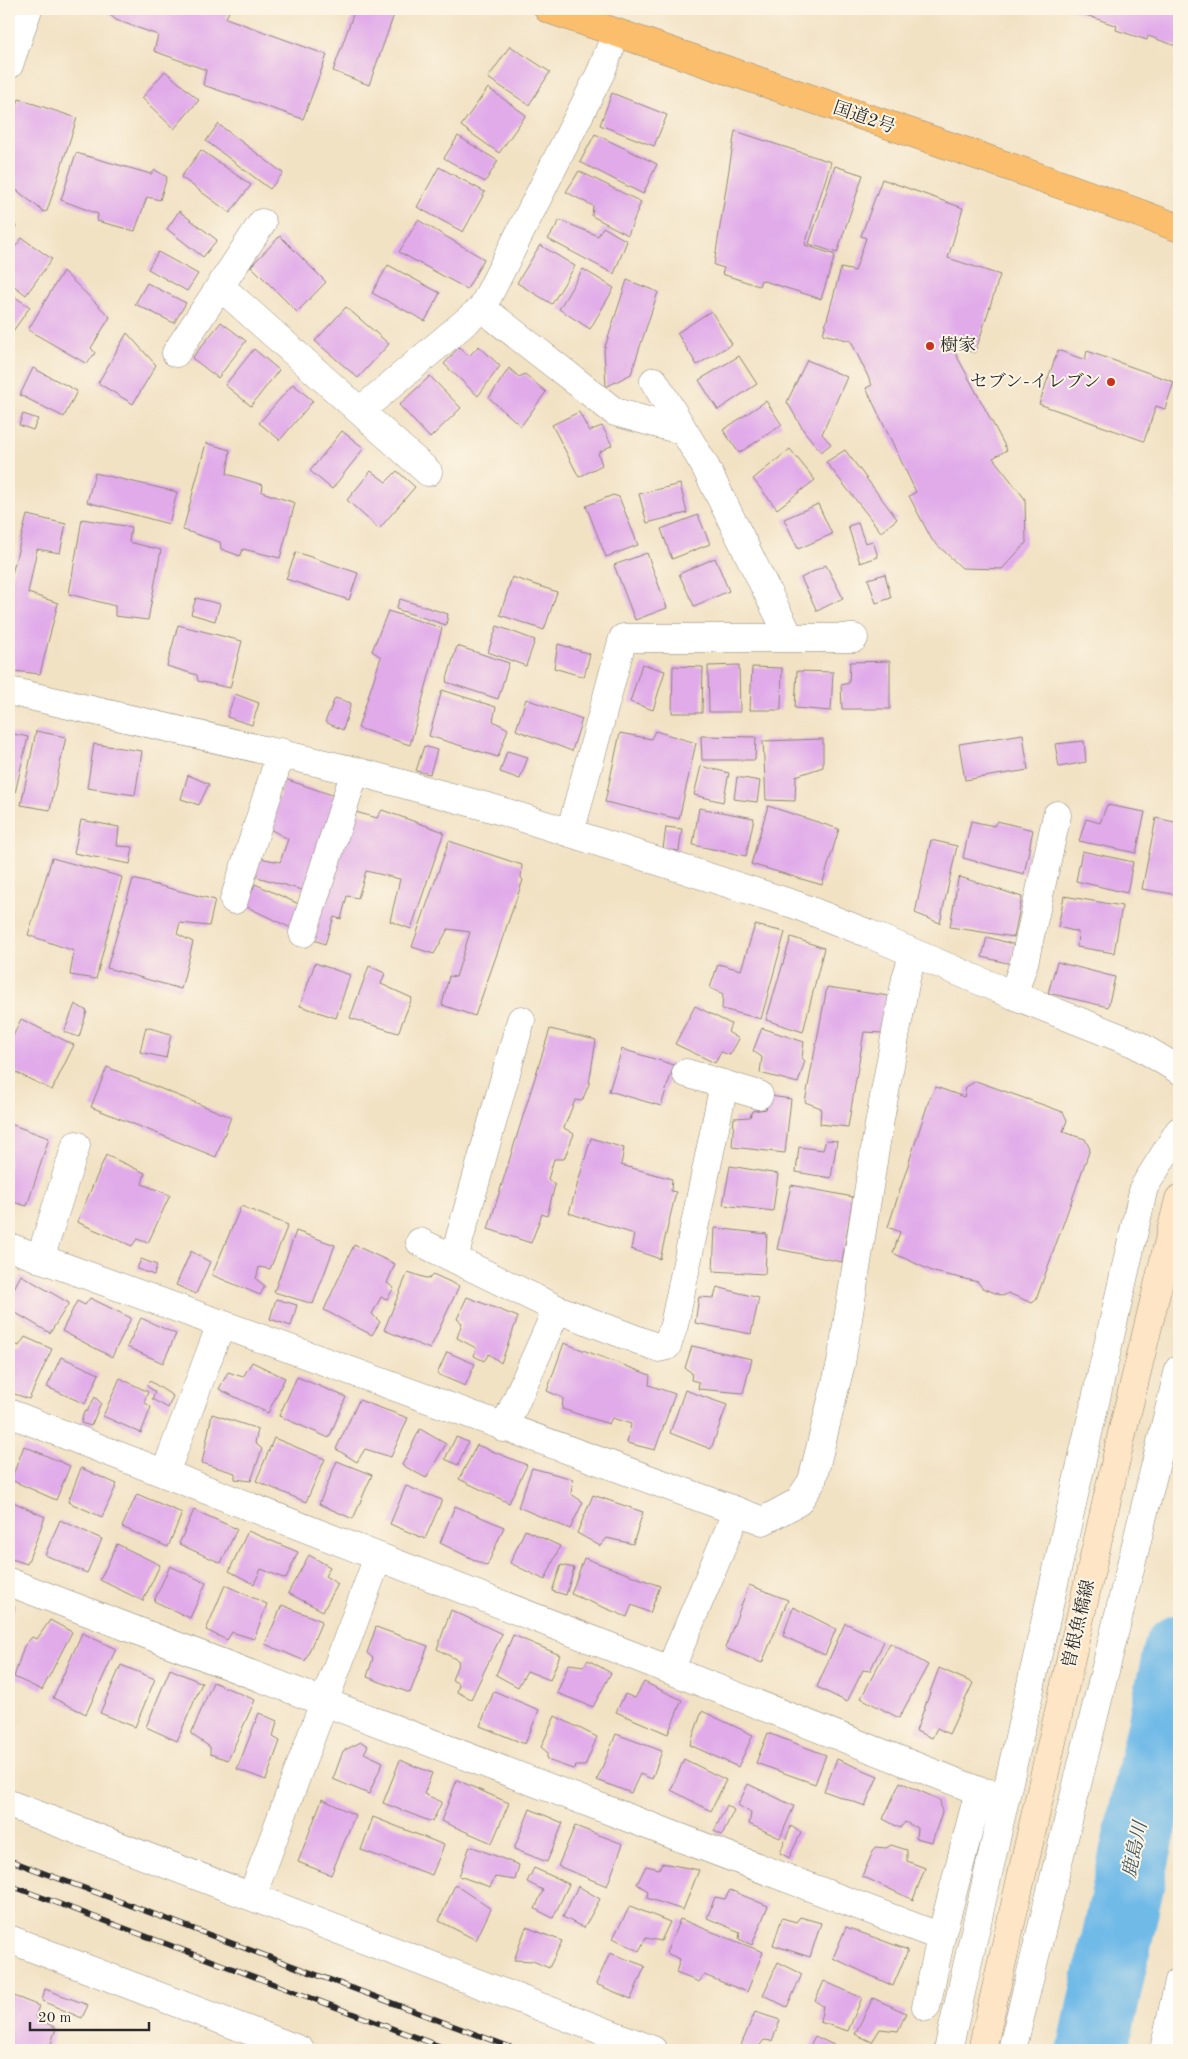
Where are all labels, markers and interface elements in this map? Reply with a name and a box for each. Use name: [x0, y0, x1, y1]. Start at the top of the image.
street label: 国道2号: [831, 97, 898, 137]
place label: 樹家: [940, 335, 976, 355]
marker: 樹家: [924, 340, 936, 352]
place label: セブン-イレブン: [970, 372, 1101, 391]
marker: セブン-イレブン: [1105, 376, 1117, 388]
street label: 曽根魚橋線: [1058, 1578, 1098, 1670]
water label: 鹿島川: [1119, 1818, 1152, 1880]
scale bar: [30, 1999, 149, 2031]
text: 20 m: [38, 2011, 72, 2026]

